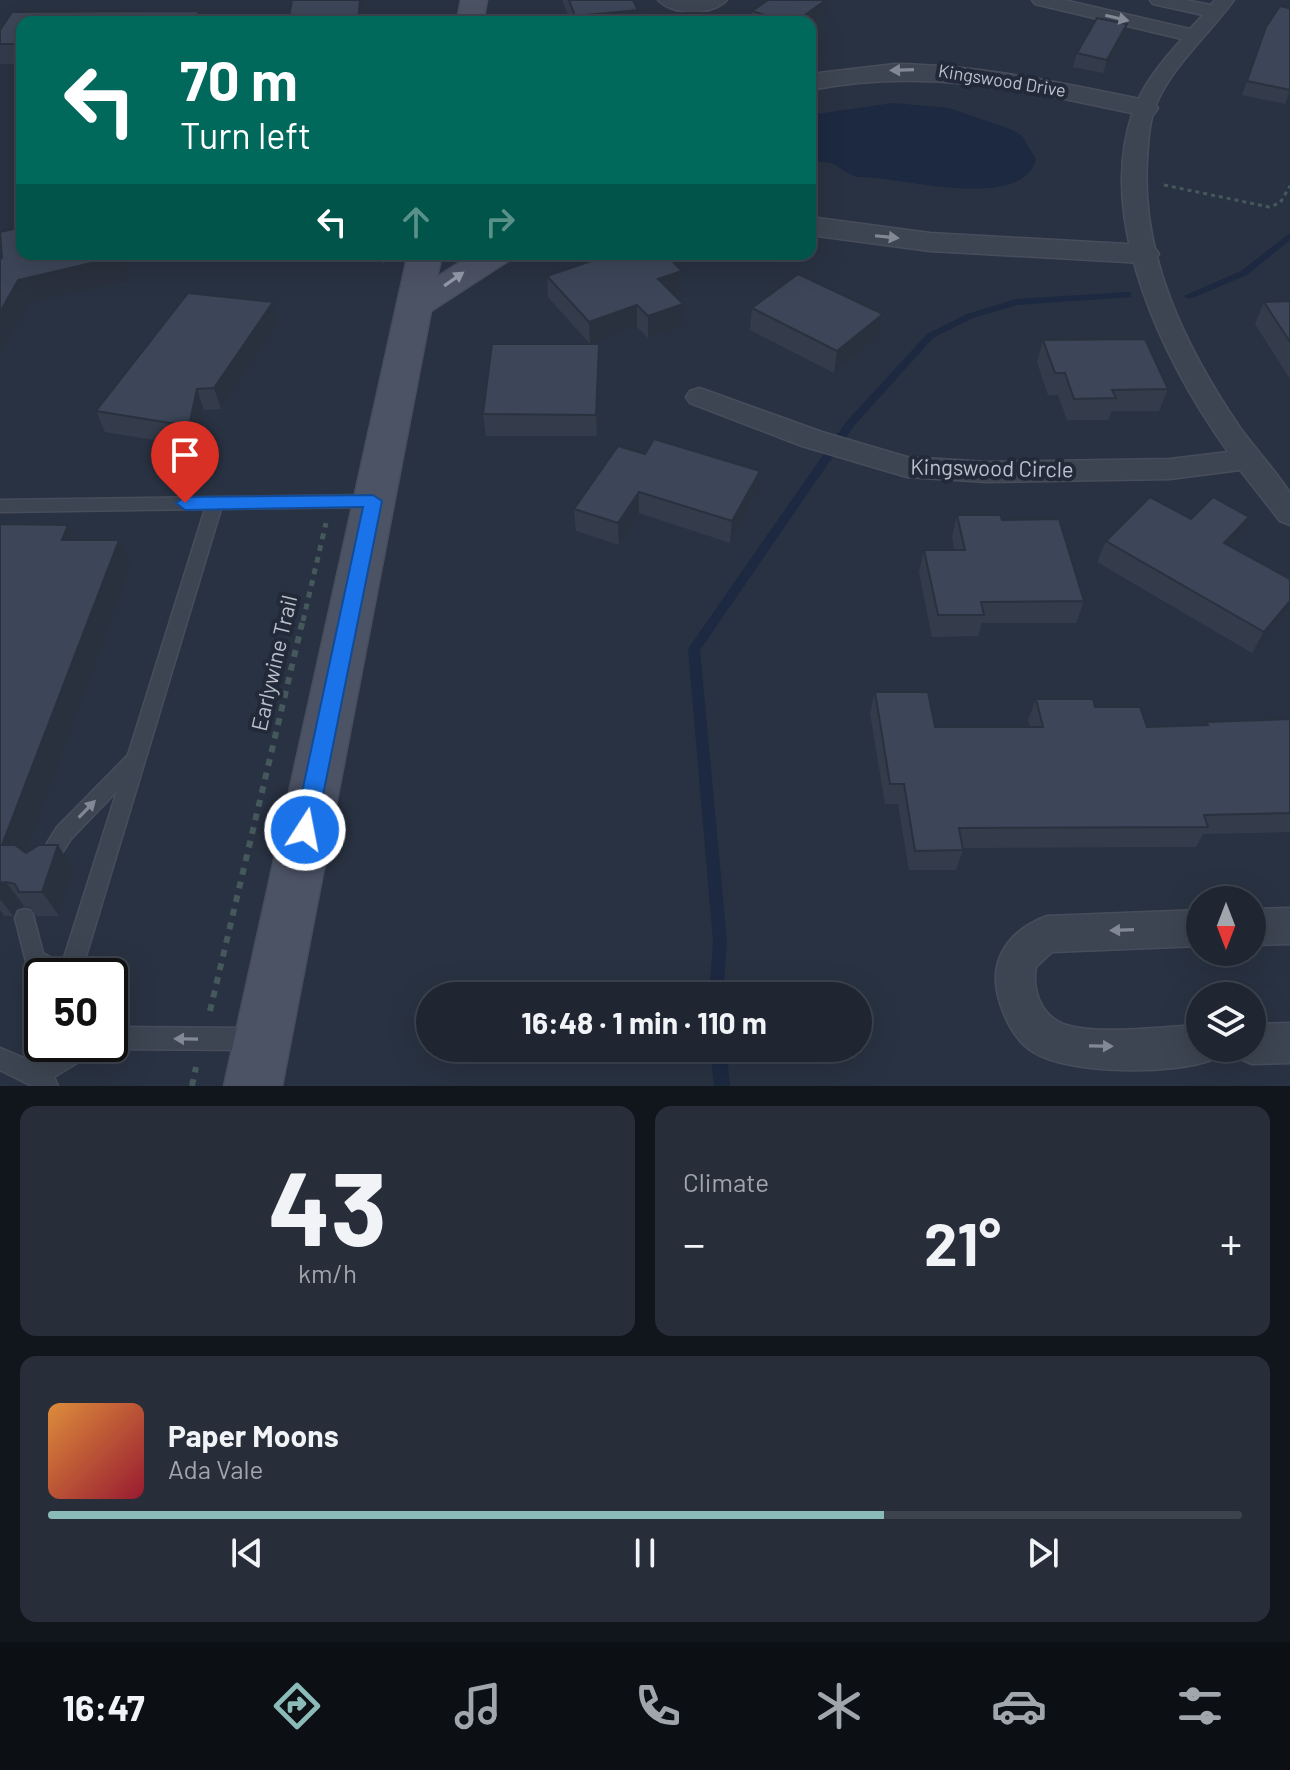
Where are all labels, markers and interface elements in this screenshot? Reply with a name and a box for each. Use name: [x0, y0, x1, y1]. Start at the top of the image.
one-way arrow: [1105, 12, 1130, 24]
text: 70 m: [180, 45, 298, 112]
icon: left: [48, 48, 152, 152]
street label: Kingswood Drive: [937, 59, 1067, 101]
one-way arrow: [889, 63, 914, 76]
text: Turn left: [180, 113, 311, 156]
icon: left: [310, 200, 354, 244]
icon: ahead: [394, 200, 438, 244]
icon: right: [478, 200, 522, 244]
one-way arrow: [875, 230, 900, 243]
one-way arrow: [443, 272, 464, 287]
pin: [151, 421, 219, 503]
icon: arrive: [163, 433, 207, 477]
street label: Kingswood Circle: [910, 453, 1074, 481]
street label: Earlywine Trail: [245, 592, 301, 733]
position arrow: [263, 788, 347, 872]
one-way arrow: [77, 800, 95, 819]
north arrow: [1186, 886, 1266, 966]
map controls: [1186, 886, 1266, 1062]
one-way arrow: [1109, 924, 1134, 937]
speed limit sign: 50: [24, 958, 128, 1062]
button: layers: [1186, 982, 1266, 1062]
text: 16:48 · 1 min · 110 m: [521, 1004, 767, 1040]
one-way arrow: [173, 1033, 198, 1046]
one-way arrow: [1089, 1040, 1114, 1053]
text: 43: [268, 1142, 387, 1267]
text: Climate: [683, 1166, 769, 1197]
text: 21°: [924, 1206, 1001, 1278]
text: −: [683, 1216, 705, 1269]
text: +: [1220, 1216, 1242, 1269]
text: km/h: [298, 1257, 357, 1288]
text: Paper Moons: [168, 1417, 339, 1453]
text: Ada Vale: [168, 1453, 263, 1484]
icon: previous: [225, 1531, 269, 1575]
icon: pause: [623, 1531, 667, 1575]
icon: next: [1021, 1531, 1065, 1575]
icon: directions: [269, 1678, 325, 1734]
icon: music: [450, 1678, 506, 1734]
icon: phone: [630, 1678, 686, 1734]
icon: climate: [811, 1678, 867, 1734]
icon: car: [991, 1678, 1047, 1734]
icon: filters: [1172, 1678, 1228, 1734]
text: 16:47: [62, 1685, 145, 1728]

